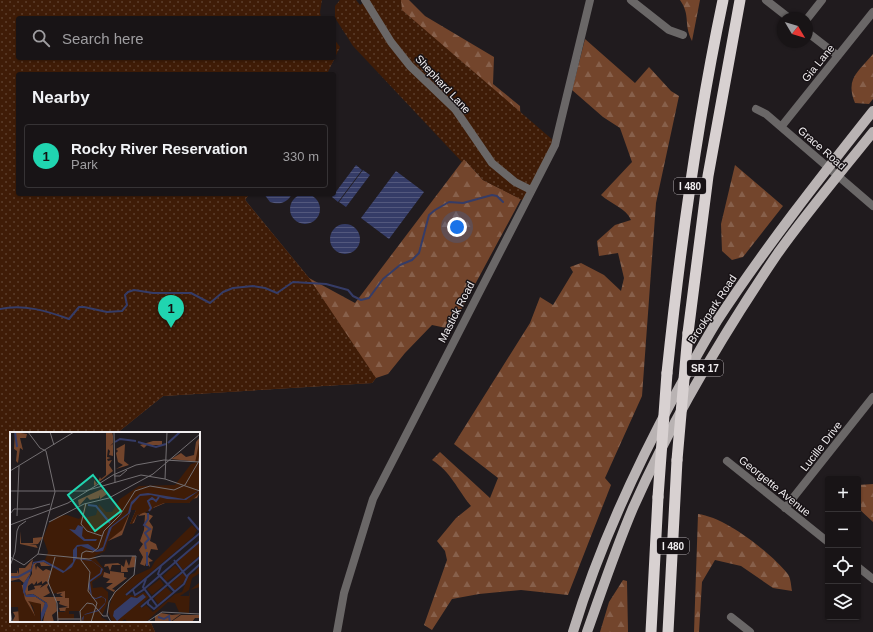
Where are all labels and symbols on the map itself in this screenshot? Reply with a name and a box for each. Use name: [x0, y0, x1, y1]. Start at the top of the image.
north arrow: [777, 12, 813, 48]
street label: Gia Lane: [799, 42, 837, 84]
street label: Shephard Lane: [413, 52, 473, 116]
street label: Grace Road: [796, 124, 848, 172]
road number: I 480: [674, 178, 706, 194]
your location: [447, 217, 467, 237]
street label: Brookpark Road: [685, 272, 739, 346]
street label: Mastick Road: [436, 280, 476, 344]
pin: 1: [158, 295, 184, 328]
road number: SR 17: [687, 360, 723, 376]
street label: Lucille Drive: [798, 419, 844, 473]
inset map: [10, 432, 200, 622]
street label: Georgette Avenue: [737, 453, 813, 519]
road number: I 480: [657, 538, 689, 554]

